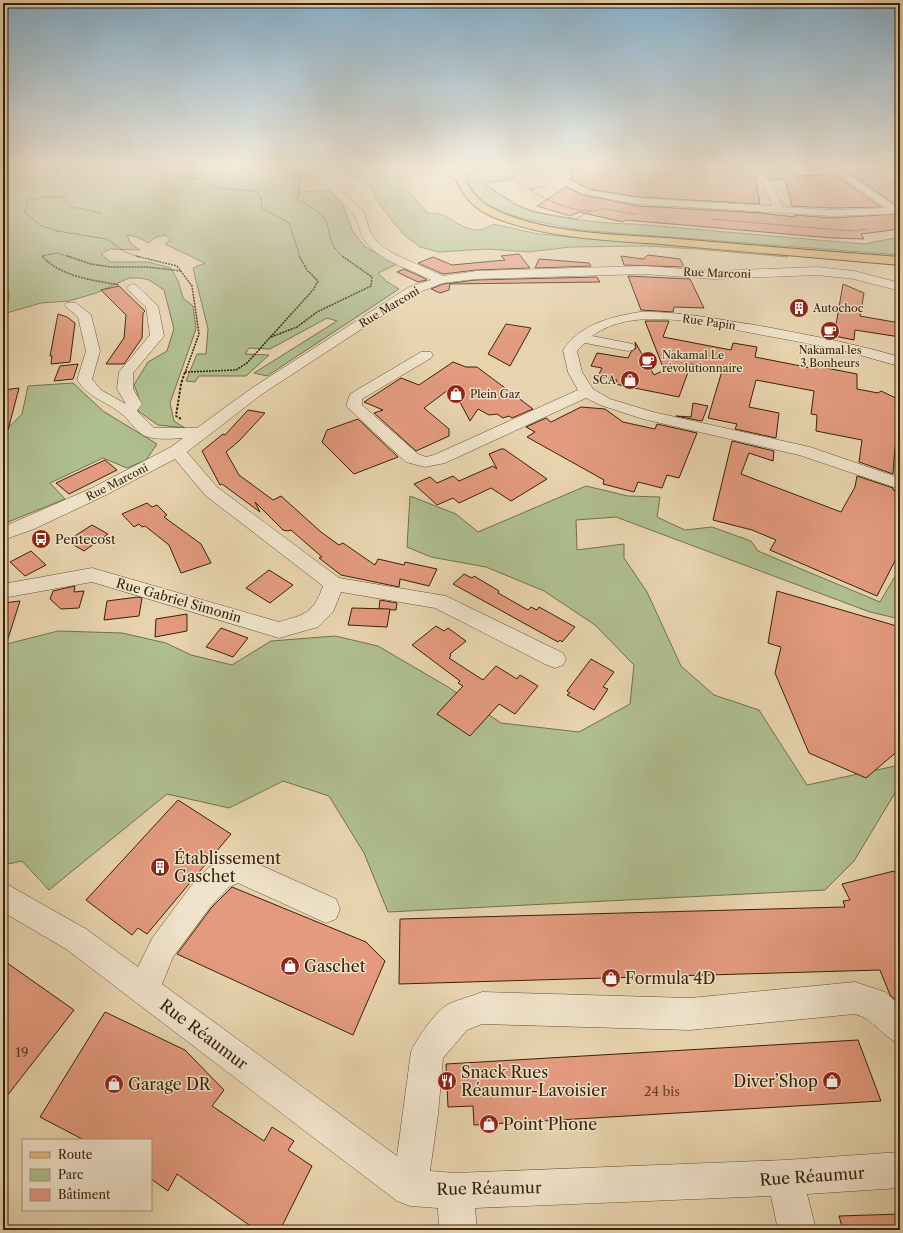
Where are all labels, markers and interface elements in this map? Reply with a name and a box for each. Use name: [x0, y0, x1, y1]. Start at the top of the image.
street label: Rue Marconi: [683, 265, 752, 281]
street label: Rue Marconi: [356, 283, 422, 331]
building icon: Autochoc: [788, 297, 810, 319]
place label: Autochoc: [812, 301, 864, 315]
street label: Rue Papin: [681, 311, 737, 333]
cafe icon: Nakamal les 3 Bonheurs: [819, 320, 841, 342]
place label: Nakamal les 3 Bonheurs: [798, 343, 862, 370]
place label: Nakamal Le révolutionnaire: [662, 348, 742, 375]
cafe icon: Nakamal Le révolutionnaire: [637, 350, 659, 372]
shop icon: SCA: [619, 369, 641, 391]
place label: SCA: [593, 373, 617, 387]
shop icon: Plein Gaz: [445, 383, 467, 405]
place label: Plein Gaz: [470, 387, 521, 401]
street label: Rue Marconi: [84, 460, 151, 504]
bus stop icon: Pentecost: [30, 528, 52, 550]
place label: Pentecost: [55, 531, 116, 547]
street label: Rue Gabriel Simonin: [115, 574, 243, 626]
place label: Établissement Gaschet: [174, 848, 281, 886]
building icon: Établissement Gaschet: [149, 856, 171, 878]
shop icon: Gaschet: [279, 955, 301, 977]
place label: Gaschet: [304, 956, 366, 976]
shop icon: Formula 4D: [600, 967, 622, 989]
place label: Formula 4D: [625, 968, 716, 988]
street label: Rue Réaumur: [156, 994, 252, 1074]
house number: 19: [15, 1044, 29, 1060]
place label: Snack Rues Réaumur-Lavoisier: [461, 1062, 607, 1100]
restaurant icon: Snack Rues Réaumur-Lavoisier: [436, 1070, 458, 1092]
shop icon: Diver’Shop: [821, 1070, 843, 1092]
place label: Diver’Shop: [733, 1071, 818, 1091]
shop icon: Garage DR: [103, 1073, 125, 1095]
place label: Garage DR: [128, 1074, 212, 1094]
house number: 24 bis: [644, 1083, 680, 1099]
shop icon: Point Phone: [478, 1113, 500, 1135]
place label: Point Phone: [503, 1114, 597, 1134]
legend: [22, 1139, 152, 1211]
text: Route: [58, 1147, 93, 1162]
street label: Rue Réaumur: [759, 1162, 865, 1190]
text: Parc: [58, 1167, 83, 1182]
street label: Rue Réaumur: [436, 1177, 542, 1199]
text: Bâtiment: [58, 1187, 111, 1202]

